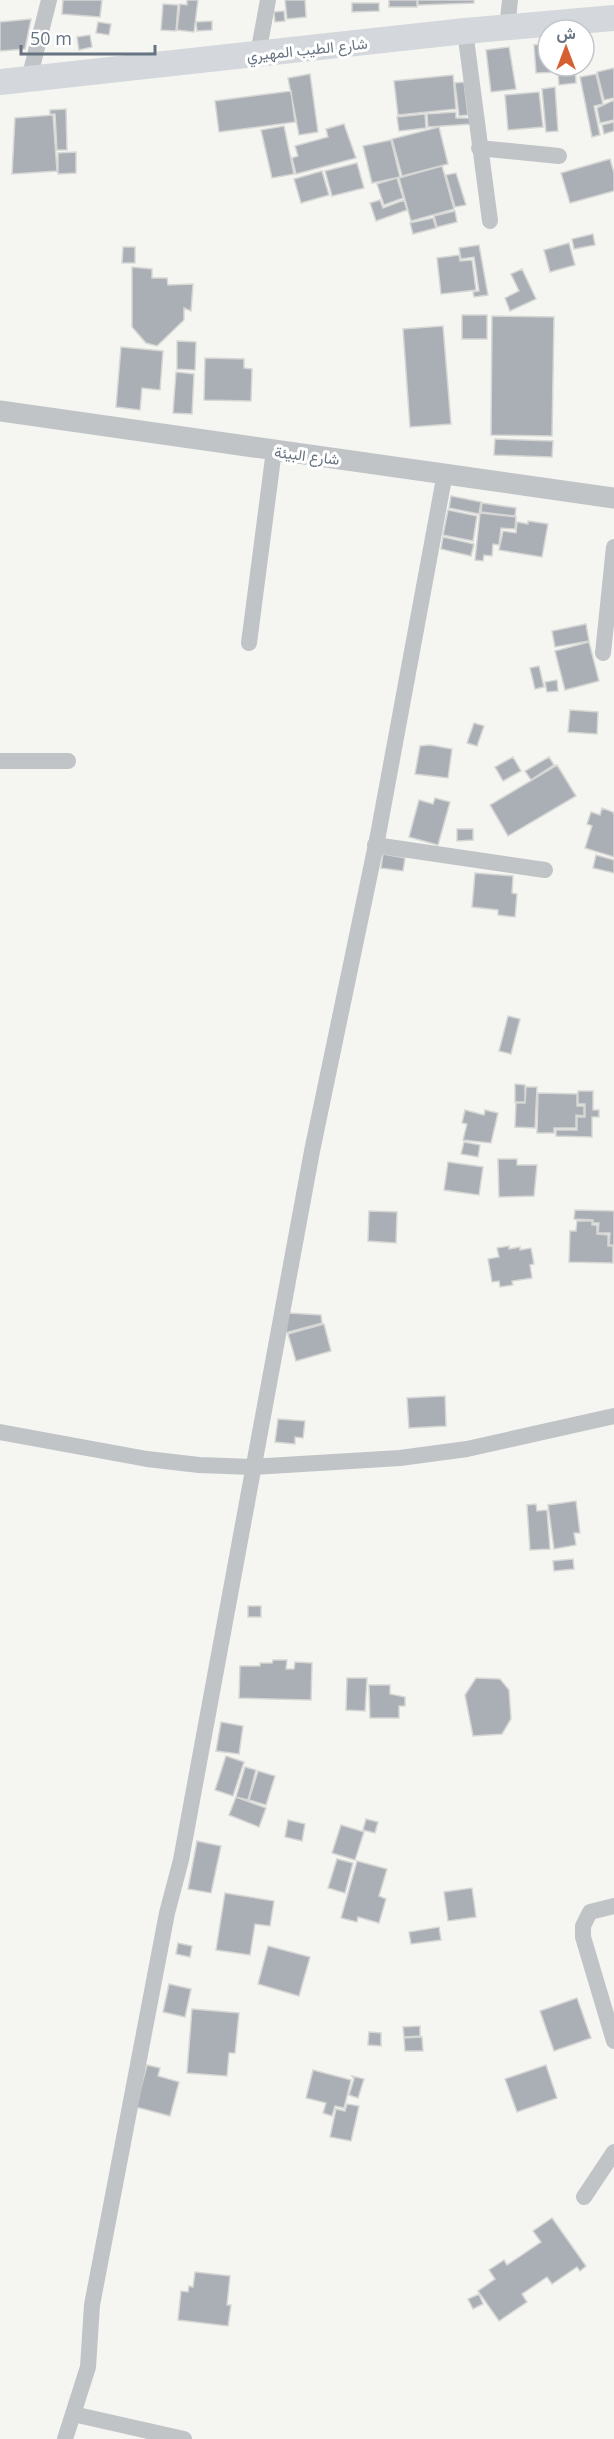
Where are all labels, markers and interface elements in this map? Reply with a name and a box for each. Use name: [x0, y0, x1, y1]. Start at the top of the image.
scale bar: [21, 18, 154, 56]
north arrow: [536, 18, 596, 78]
text: ش: [556, 22, 576, 44]
text: 50 m: [30, 26, 72, 50]
street label: شارع الطيب المهيري: [246, 33, 369, 69]
street label: شارع البيئة: [273, 441, 341, 471]

